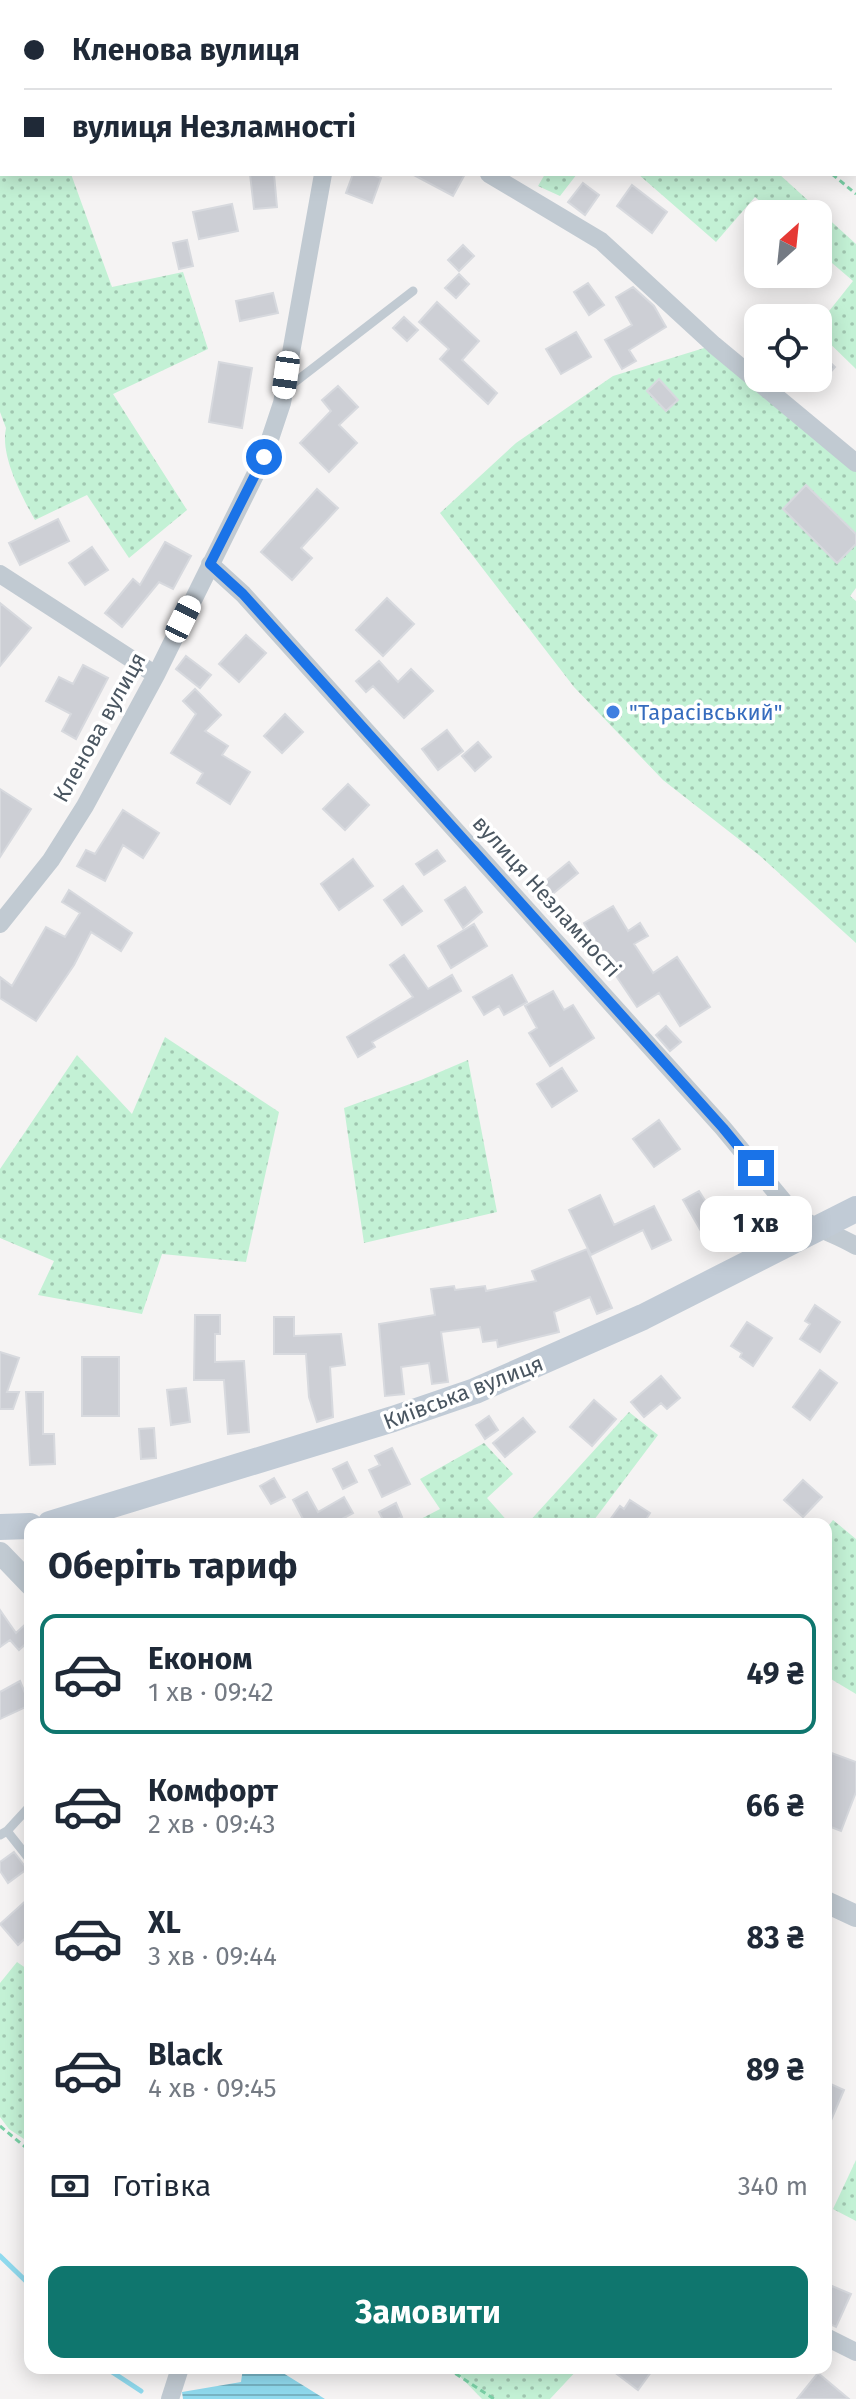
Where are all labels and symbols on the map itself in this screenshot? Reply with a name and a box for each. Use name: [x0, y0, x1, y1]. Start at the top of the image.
north arrow: [744, 200, 832, 288]
car: [271, 350, 301, 400]
route start: [246, 439, 282, 475]
car: [162, 592, 204, 646]
street label: Кленова вулиця: [47, 648, 152, 807]
place label: "Тарасівський": [629, 699, 783, 726]
marker: "Тарасівський": [604, 703, 622, 721]
street label: вулиця Незламності: [467, 810, 626, 983]
route end: [738, 1150, 774, 1186]
callout: 1 хв: [700, 1196, 812, 1252]
street label: Київська вулиця: [379, 1350, 547, 1435]

